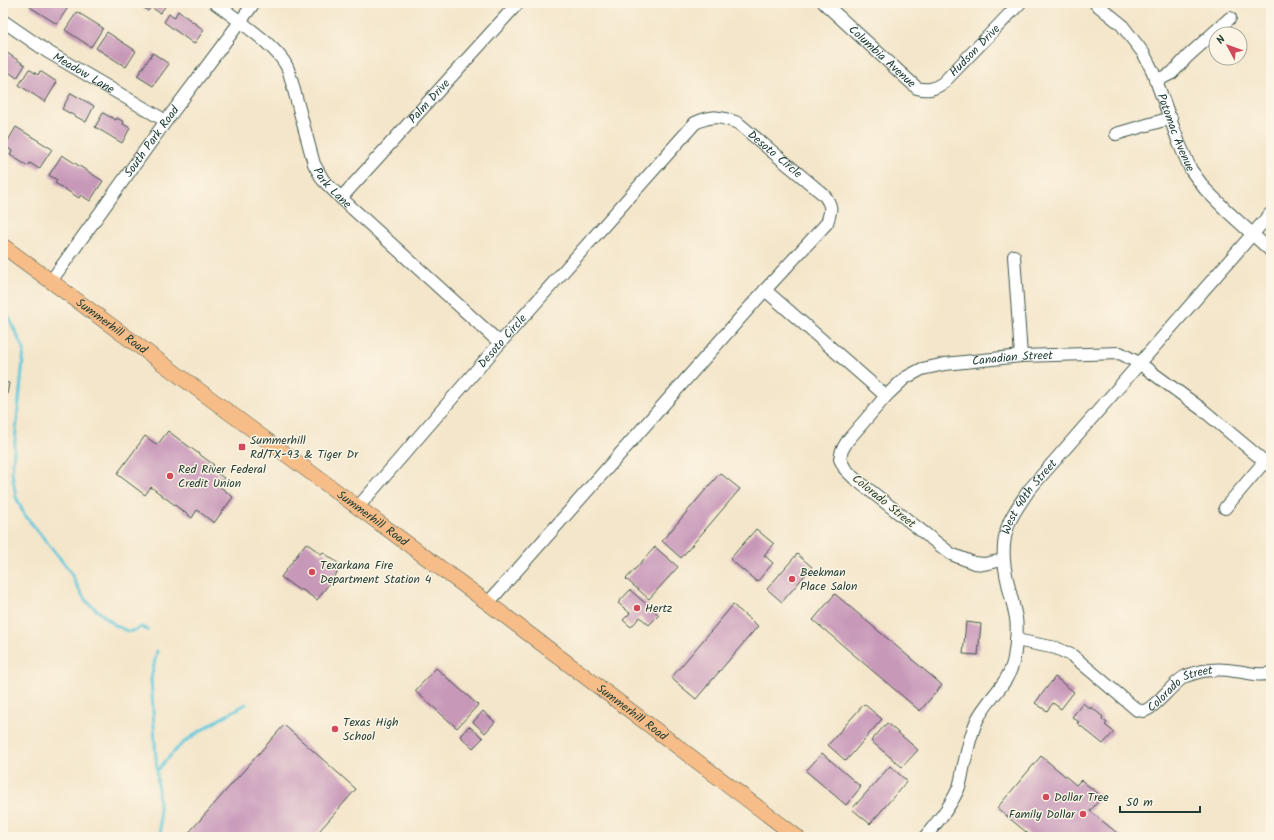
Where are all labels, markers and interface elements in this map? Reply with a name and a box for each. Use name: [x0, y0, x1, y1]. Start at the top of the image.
street label: Hudson Drive: [945, 20, 1005, 81]
street label: Columbia Avenue: [844, 21, 921, 93]
north arrow: [1208, 26, 1248, 66]
text: N: [1212, 32, 1230, 49]
street label: Meadow Lane: [49, 48, 118, 99]
street label: Palm Drive: [404, 74, 455, 128]
street label: Potomac Avenue: [1152, 91, 1200, 175]
street label: South Park Road: [120, 101, 185, 181]
street label: Desoto Circle: [743, 126, 807, 183]
street label: Park Lane: [308, 164, 356, 214]
street label: Summerhill Road: [72, 294, 152, 360]
street label: Desoto Circle: [473, 309, 532, 372]
street label: Canadian Street: [971, 346, 1053, 371]
place label: Summerhill Rd/TX-93 & Tiger Dr: [250, 431, 359, 464]
marker: Summerhill Rd/TX-93 & Tiger Dr: [237, 442, 247, 452]
street label: West 40th Street: [997, 455, 1062, 537]
place label: Red River Federal Credit Union: [178, 460, 266, 493]
street label: Colorado Street: [848, 470, 920, 533]
marker: Red River Federal Credit Union: [165, 471, 175, 481]
street label: Summerhill Road: [333, 486, 413, 552]
place label: Texarkana Fire Department Station 4: [320, 556, 432, 589]
place label: Beekman Place Salon: [800, 563, 857, 596]
marker: Texarkana Fire Department Station 4: [307, 567, 317, 577]
marker: Beekman Place Salon: [787, 574, 797, 584]
place label: Hertz: [645, 599, 672, 618]
marker: Hertz: [632, 603, 642, 613]
street label: Colorado Street: [1143, 661, 1214, 717]
street label: Summerhill Road: [592, 679, 672, 746]
place label: Texas High School: [343, 713, 399, 746]
marker: Texas High School: [330, 724, 340, 734]
place label: Dollar Tree: [1054, 788, 1109, 807]
scale bar: [1120, 788, 1200, 814]
marker: Dollar Tree: [1041, 792, 1051, 802]
text: 50 m: [1126, 793, 1153, 812]
place label: Family Dollar: [1009, 805, 1076, 824]
marker: Family Dollar: [1078, 809, 1088, 819]

